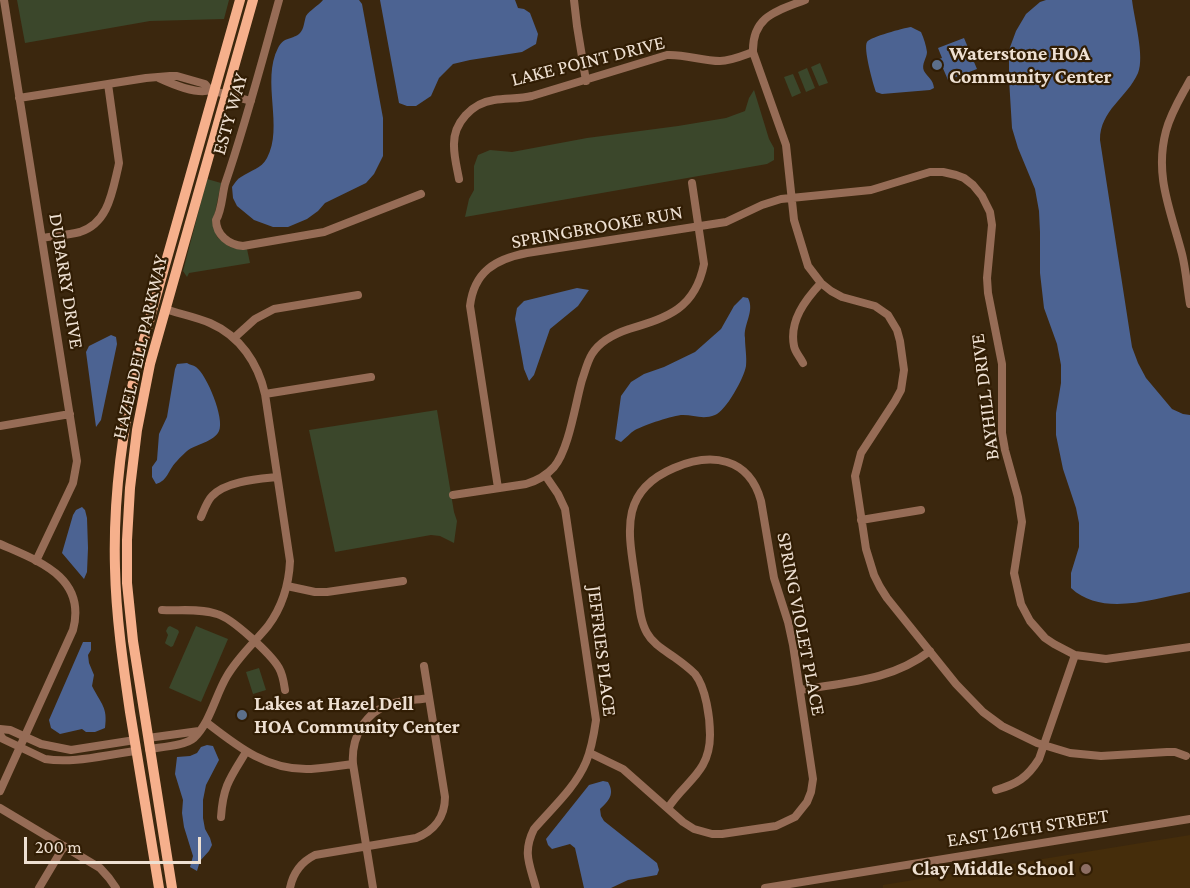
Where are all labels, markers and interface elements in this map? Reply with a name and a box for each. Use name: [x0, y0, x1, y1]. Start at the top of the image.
street label: LAKE POINT DRIVE: [509, 30, 667, 92]
place label: Waterstone HOA Community Center: [949, 42, 1112, 89]
marker: Waterstone HOA Community Center: [930, 58, 944, 72]
street label: ESTY WAY: [207, 70, 253, 158]
street label: SPRINGBROOKE RUN: [509, 200, 685, 254]
street label: DUBARRY DRIVE: [43, 211, 89, 351]
street label: HAZEL DELL PARKWAY: [107, 253, 173, 441]
street label: BAYHILL DRIVE: [965, 332, 1005, 462]
street label: SPRING VIOLET PLACE: [771, 530, 831, 718]
street label: JEFFRIES PLACE: [582, 584, 622, 718]
place label: Lakes at Hazel Dell HOA Community Center: [254, 692, 460, 739]
marker: Lakes at Hazel Dell HOA Community Center: [235, 708, 249, 722]
street label: EAST 126TH STREET: [945, 803, 1111, 853]
scale bar: [27, 825, 204, 863]
text: 200 m: [35, 837, 82, 857]
place label: Clay Middle School: [912, 857, 1074, 881]
marker: Clay Middle School: [1079, 862, 1093, 876]

